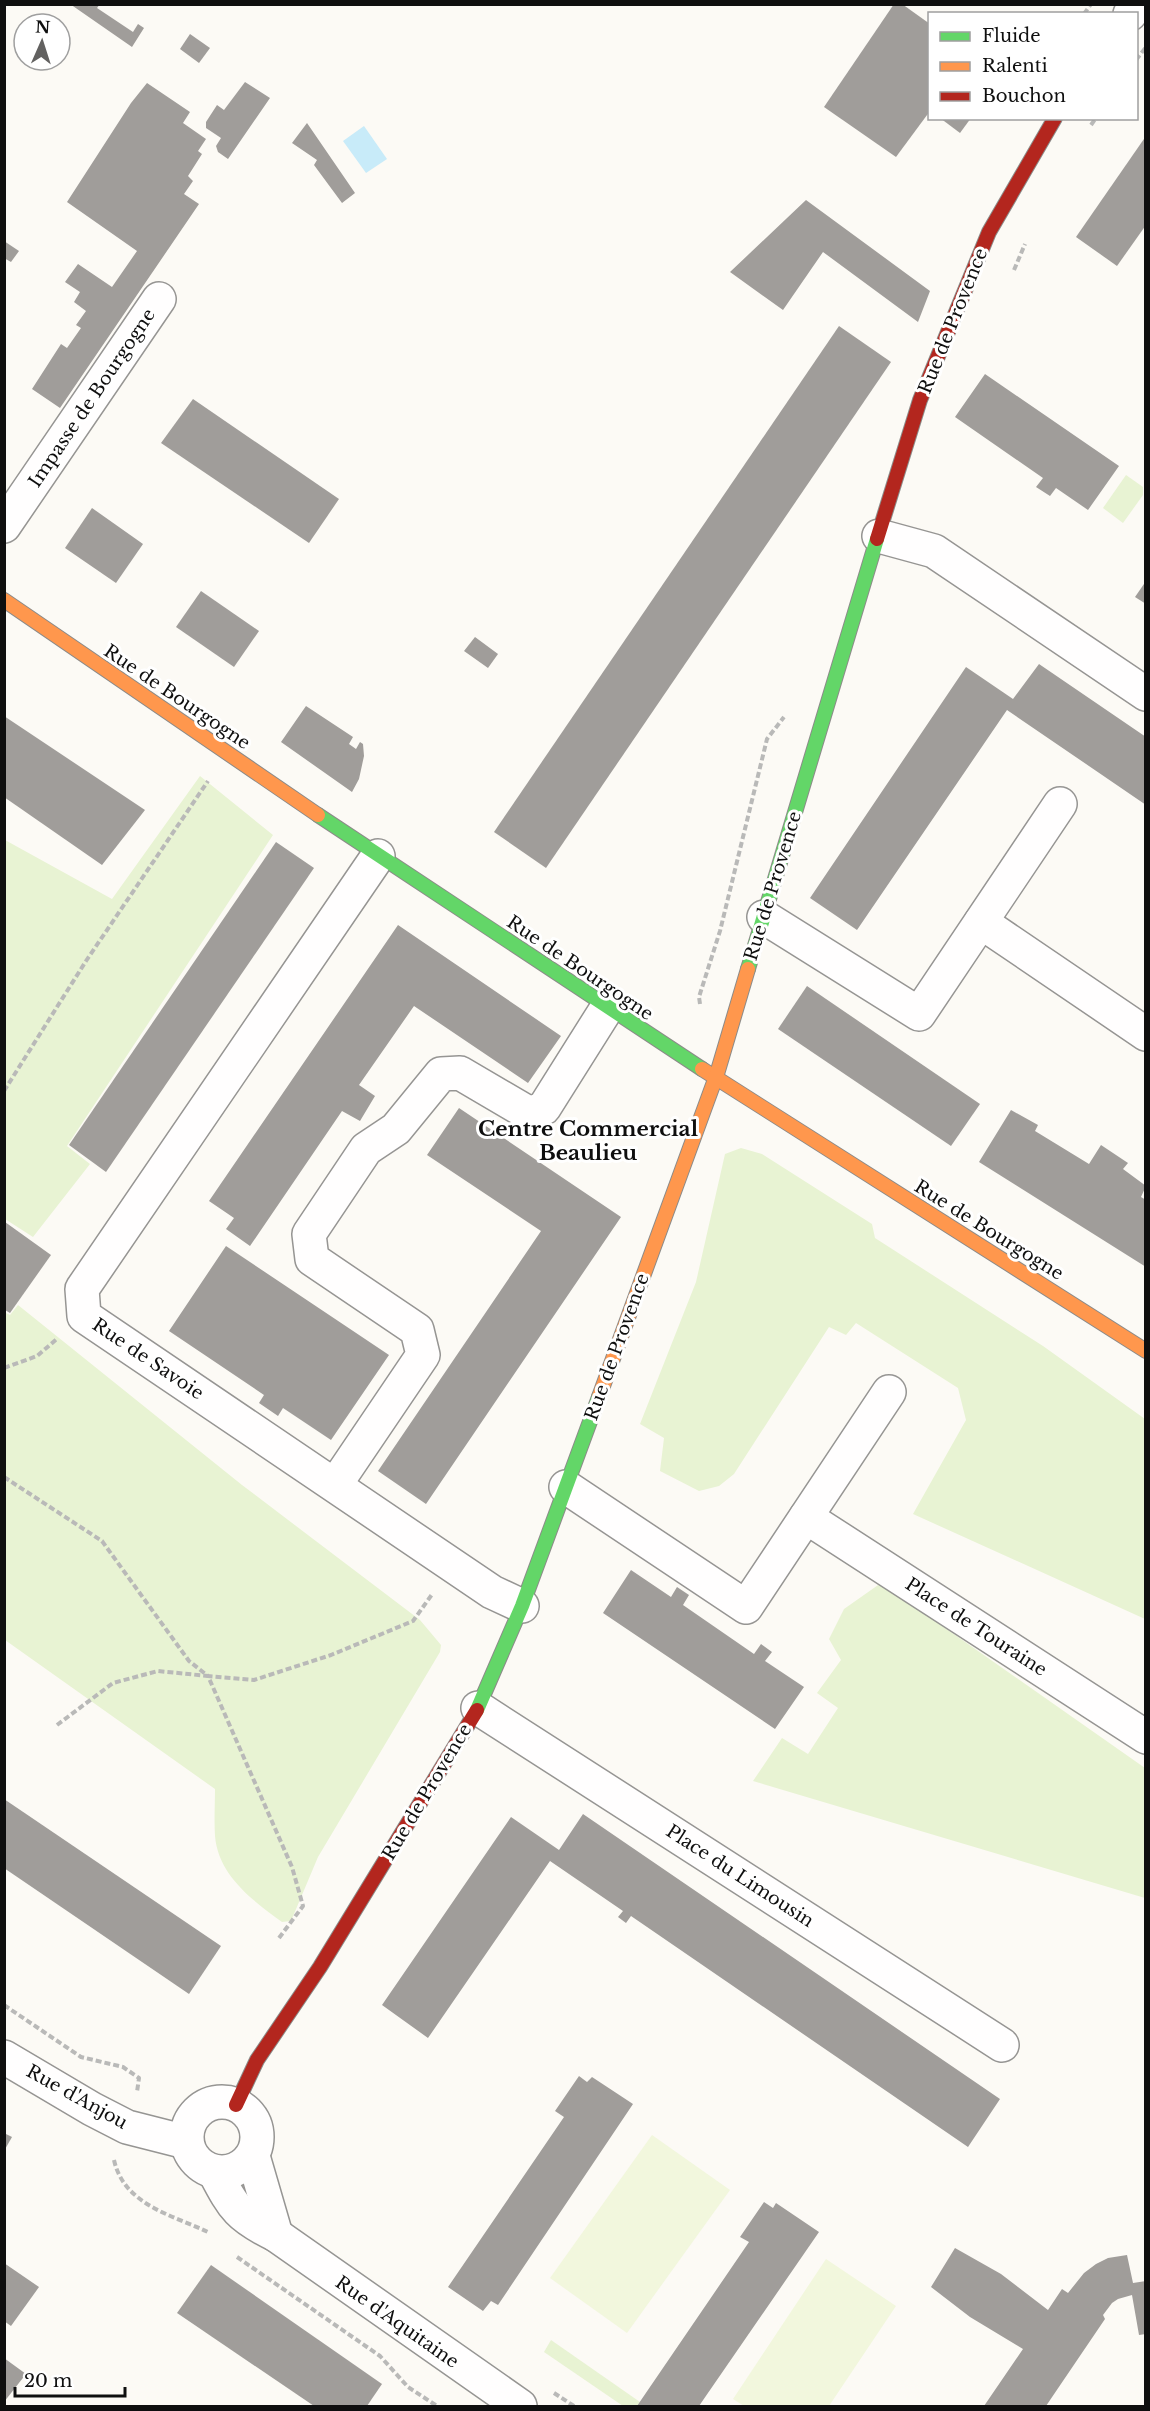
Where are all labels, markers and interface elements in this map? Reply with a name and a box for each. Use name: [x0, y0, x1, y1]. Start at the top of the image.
north arrow: [12, 12, 72, 72]
legend: [928, 12, 1138, 120]
text: N: [35, 17, 51, 37]
text: Fluide: [982, 25, 1041, 47]
text: Ralenti: [982, 55, 1048, 77]
text: Bouchon: [982, 85, 1066, 107]
street label: Rue de Provence: [914, 245, 992, 397]
street label: Impasse de Bourgogne: [24, 305, 160, 491]
street label: Rue de Bourgogne: [100, 640, 254, 754]
street label: Rue de Provence: [740, 809, 806, 963]
street label: Rue de Bourgogne: [503, 911, 657, 1025]
district label: Centre Commercial Beaulieu: [478, 1116, 699, 1166]
street label: Rue de Bourgogne: [910, 1175, 1068, 1285]
street label: Rue de Provence: [580, 1271, 654, 1423]
street label: Rue de Savoie: [88, 1314, 208, 1404]
street label: Place de Touraine: [901, 1573, 1051, 1681]
street label: Rue de Provence: [378, 1720, 476, 1864]
street label: Place du Limousin: [662, 1820, 818, 1932]
street label: Rue d'Anjou: [23, 2060, 131, 2134]
street label: Rue d'Aquitaine: [331, 2271, 463, 2373]
scale bar: [15, 2360, 124, 2398]
text: 20 m: [24, 2370, 72, 2392]

